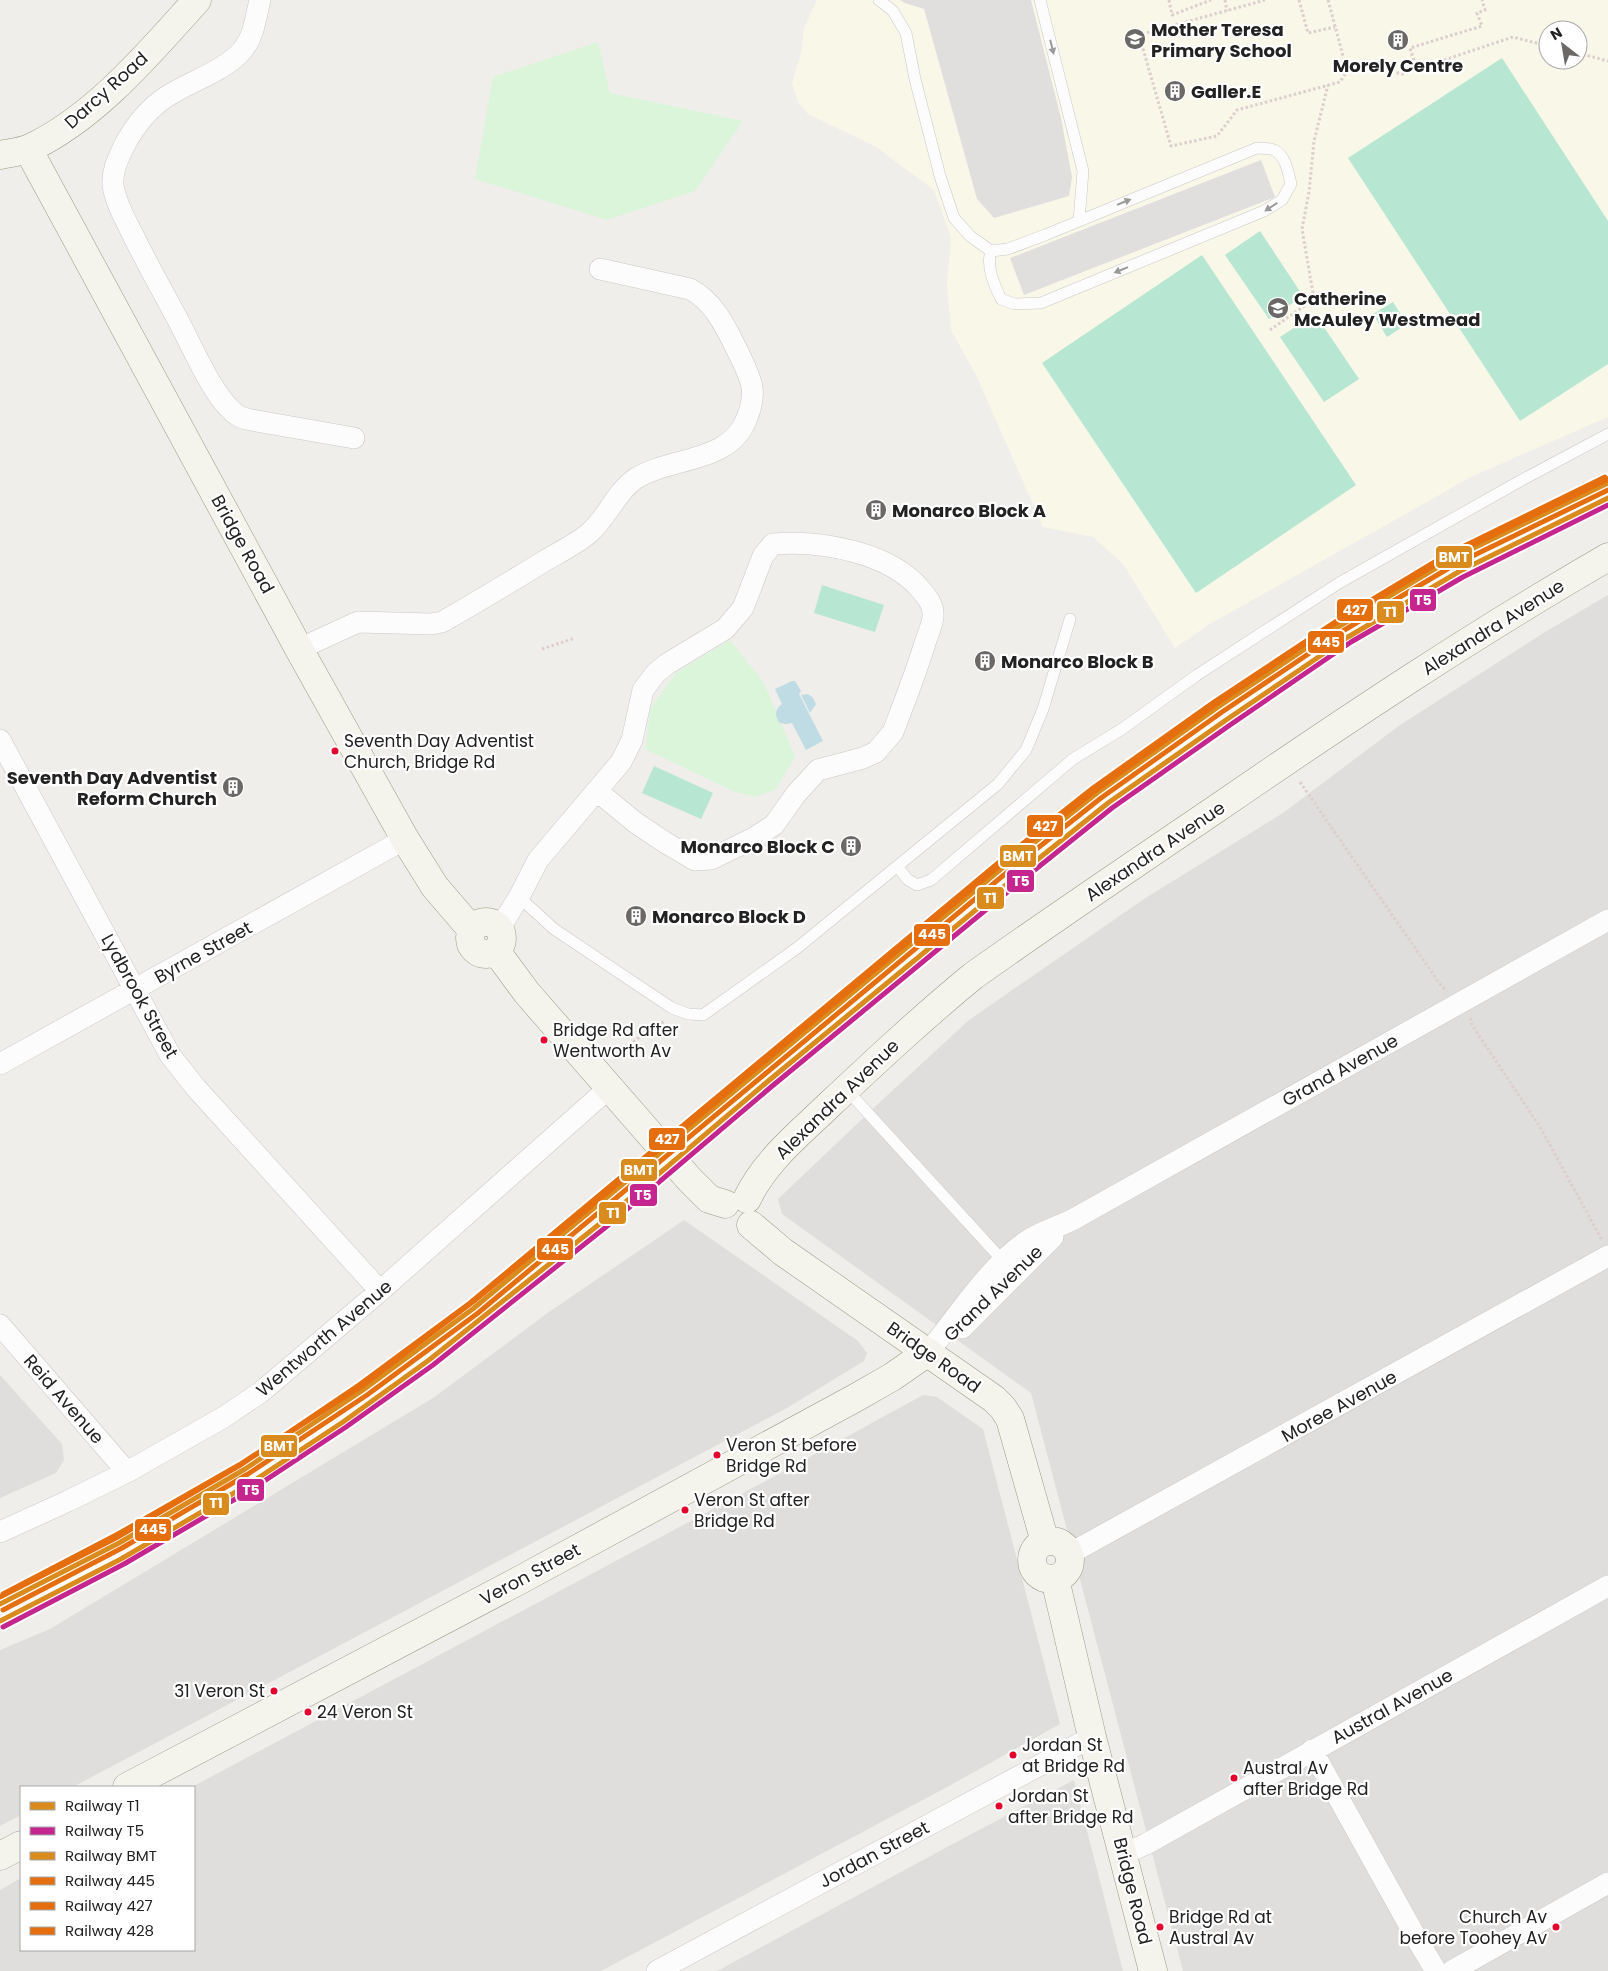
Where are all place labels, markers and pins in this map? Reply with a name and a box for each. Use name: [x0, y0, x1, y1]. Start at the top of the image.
place label: Mother Teresa Primary School: [1151, 17, 1292, 63]
school or university icon: Mother Teresa Primary School: [1123, 27, 1147, 51]
building icon: Morely Centre: [1386, 28, 1410, 52]
place label: Morely Centre: [1333, 53, 1463, 78]
building icon: Galler.E: [1163, 79, 1187, 103]
place label: Galler.E: [1191, 79, 1261, 104]
place label: Catherine McAuley Westmead: [1294, 286, 1480, 332]
school or university icon: Catherine McAuley Westmead: [1266, 296, 1290, 320]
building icon: Monarco Block A: [864, 498, 888, 522]
place label: Monarco Block A: [892, 498, 1046, 523]
building icon: Monarco Block B: [973, 649, 997, 673]
place label: Monarco Block B: [1001, 649, 1154, 674]
place label: Seventh Day Adventist Church, Bridge Rd: [344, 729, 534, 774]
marker: Seventh Day Adventist Church, Bridge Rd: [330, 746, 340, 756]
place label: Seventh Day Adventist Reform Church: [7, 765, 217, 811]
building icon: Seventh Day Adventist Reform Church: [221, 775, 245, 799]
place label: Monarco Block C: [681, 834, 835, 859]
building icon: Monarco Block C: [839, 834, 863, 858]
building icon: Monarco Block D: [624, 904, 648, 928]
place label: Monarco Block D: [652, 904, 806, 929]
place label: Bridge Rd after Wentworth Av: [553, 1018, 679, 1063]
marker: Bridge Rd after Wentworth Av: [539, 1035, 549, 1045]
place label: Veron St before Bridge Rd: [726, 1433, 857, 1478]
marker: Veron St before Bridge Rd: [712, 1450, 722, 1460]
place label: Veron St after Bridge Rd: [694, 1488, 810, 1533]
marker: Veron St after Bridge Rd: [680, 1505, 690, 1515]
place label: 31 Veron St: [174, 1679, 265, 1703]
marker: 31 Veron St: [269, 1686, 279, 1696]
place label: 24 Veron St: [317, 1700, 413, 1724]
marker: 24 Veron St: [303, 1707, 313, 1717]
place label: Jordan St at Bridge Rd: [1022, 1733, 1125, 1778]
marker: Jordan St at Bridge Rd: [1008, 1750, 1018, 1760]
place label: Austral Av after Bridge Rd: [1243, 1756, 1369, 1801]
marker: Austral Av after Bridge Rd: [1229, 1773, 1239, 1783]
place label: Jordan St after Bridge Rd: [1008, 1784, 1134, 1829]
marker: Jordan St after Bridge Rd: [994, 1801, 1004, 1811]
place label: Bridge Rd at Austral Av: [1169, 1905, 1272, 1950]
place label: Church Av before Toohey Av: [1400, 1905, 1547, 1950]
marker: Bridge Rd at Austral Av: [1155, 1922, 1165, 1932]
marker: Church Av before Toohey Av: [1551, 1922, 1561, 1932]

